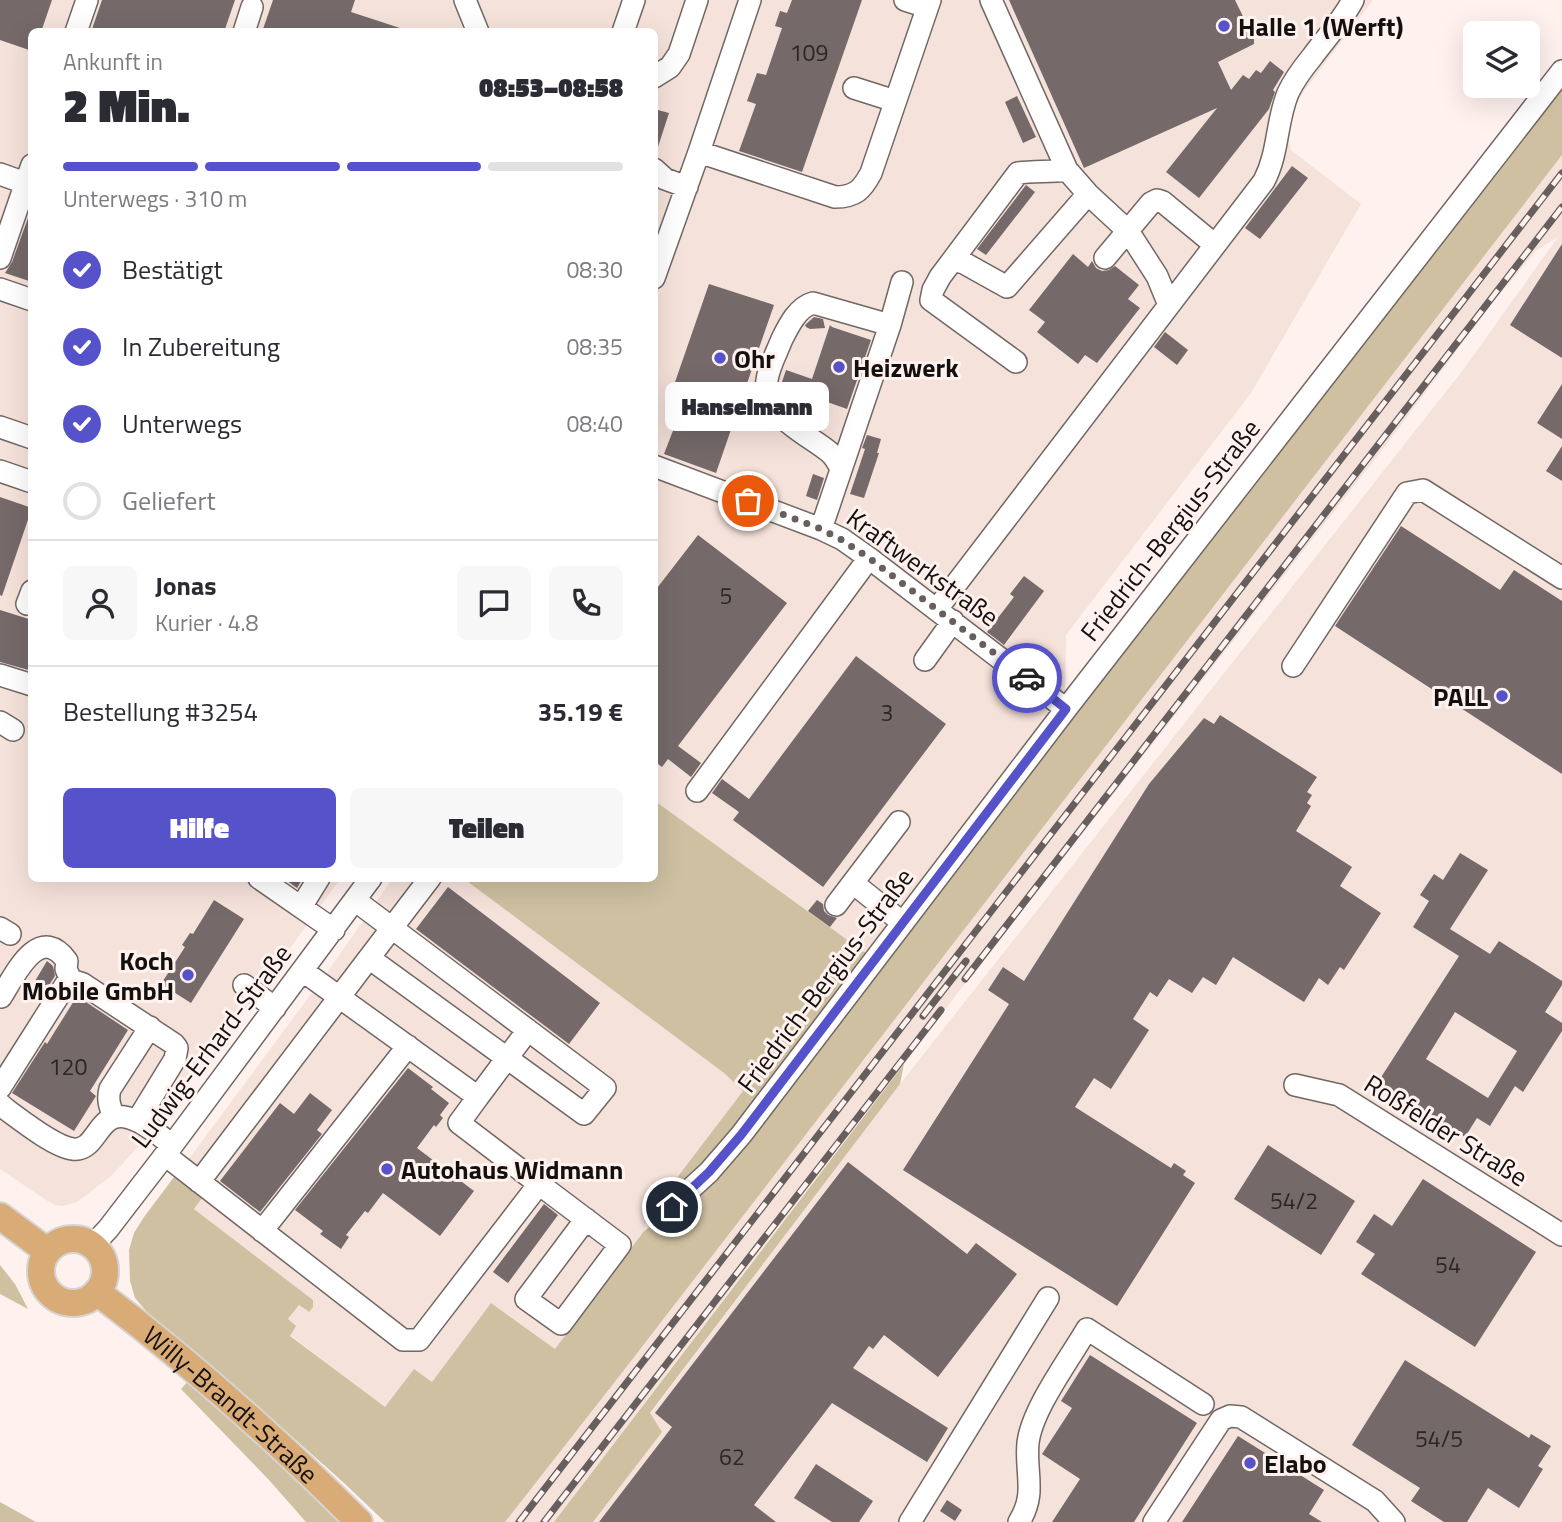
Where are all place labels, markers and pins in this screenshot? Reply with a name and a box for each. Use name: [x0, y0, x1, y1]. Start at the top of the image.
place label: Halle 1 (Werft): [1238, 7, 1404, 46]
marker: Halle 1 (Werft): [1216, 18, 1232, 34]
place label: Ohr: [734, 339, 775, 378]
place label: Heizwerk: [853, 348, 959, 387]
marker: Ohr: [712, 350, 728, 366]
marker: Heizwerk: [831, 359, 847, 375]
callout: Hanselmann: [666, 382, 830, 431]
pin: [718, 471, 778, 531]
place label: PALL: [1433, 677, 1488, 716]
marker: PALL: [1494, 688, 1510, 704]
place label: Koch Mobile GmbH: [22, 941, 174, 1010]
marker: Koch Mobile GmbH: [180, 967, 196, 983]
place label: Autohaus Widmann: [401, 1150, 623, 1189]
marker: Autohaus Widmann: [379, 1161, 395, 1177]
pin: [642, 1177, 702, 1237]
place label: Elabo: [1264, 1444, 1327, 1483]
marker: Elabo: [1242, 1455, 1258, 1471]

